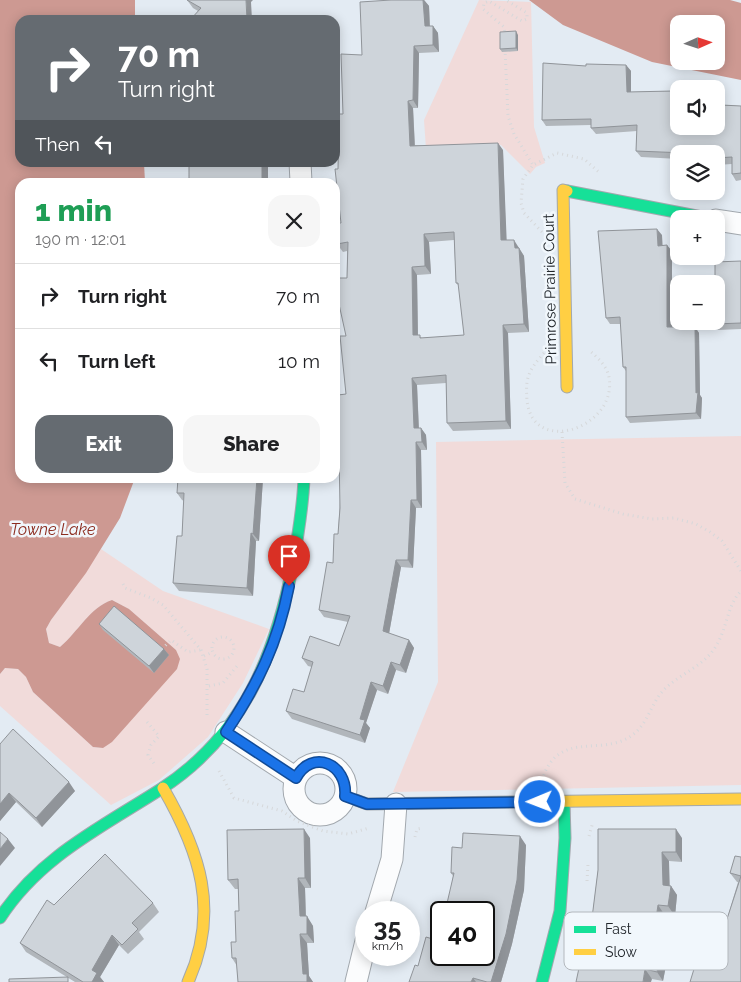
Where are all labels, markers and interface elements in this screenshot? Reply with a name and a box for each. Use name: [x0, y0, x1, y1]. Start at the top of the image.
north arrow: [670, 15, 725, 70]
map controls: [670, 15, 725, 330]
text: 70 m: [118, 34, 200, 75]
icon: right: [35, 35, 100, 100]
text: Turn right: [118, 76, 215, 102]
button: sound: [670, 80, 725, 135]
icon: left: [90, 130, 118, 158]
text: Then: [35, 133, 80, 155]
button: layers: [670, 145, 725, 200]
text: 1 min: [35, 193, 112, 228]
button: close: [268, 195, 320, 247]
button: +: [670, 210, 725, 265]
street label: Primrose Prairie Court: [540, 213, 560, 365]
text: 190 m · 12:01: [35, 230, 126, 249]
button: −: [670, 275, 725, 330]
icon: right: [35, 282, 63, 310]
text: Turn right: [78, 285, 167, 307]
text: 70 m: [276, 285, 320, 307]
icon: left: [35, 347, 63, 375]
text: Turn left: [78, 350, 155, 372]
text: 10 m: [278, 350, 320, 372]
button: Exit: [35, 415, 173, 473]
button: Share: [183, 415, 320, 473]
water label: Towne Lake: [10, 520, 96, 539]
pin: [268, 535, 310, 586]
icon: arrive: [275, 542, 303, 570]
position arrow: [513, 775, 565, 827]
speed limit sign: 40: [430, 901, 495, 966]
text: 35: [374, 912, 401, 942]
legend: [564, 912, 728, 970]
text: Fast: [605, 921, 632, 937]
text: km/h: [372, 939, 403, 953]
text: Slow: [605, 944, 637, 960]

